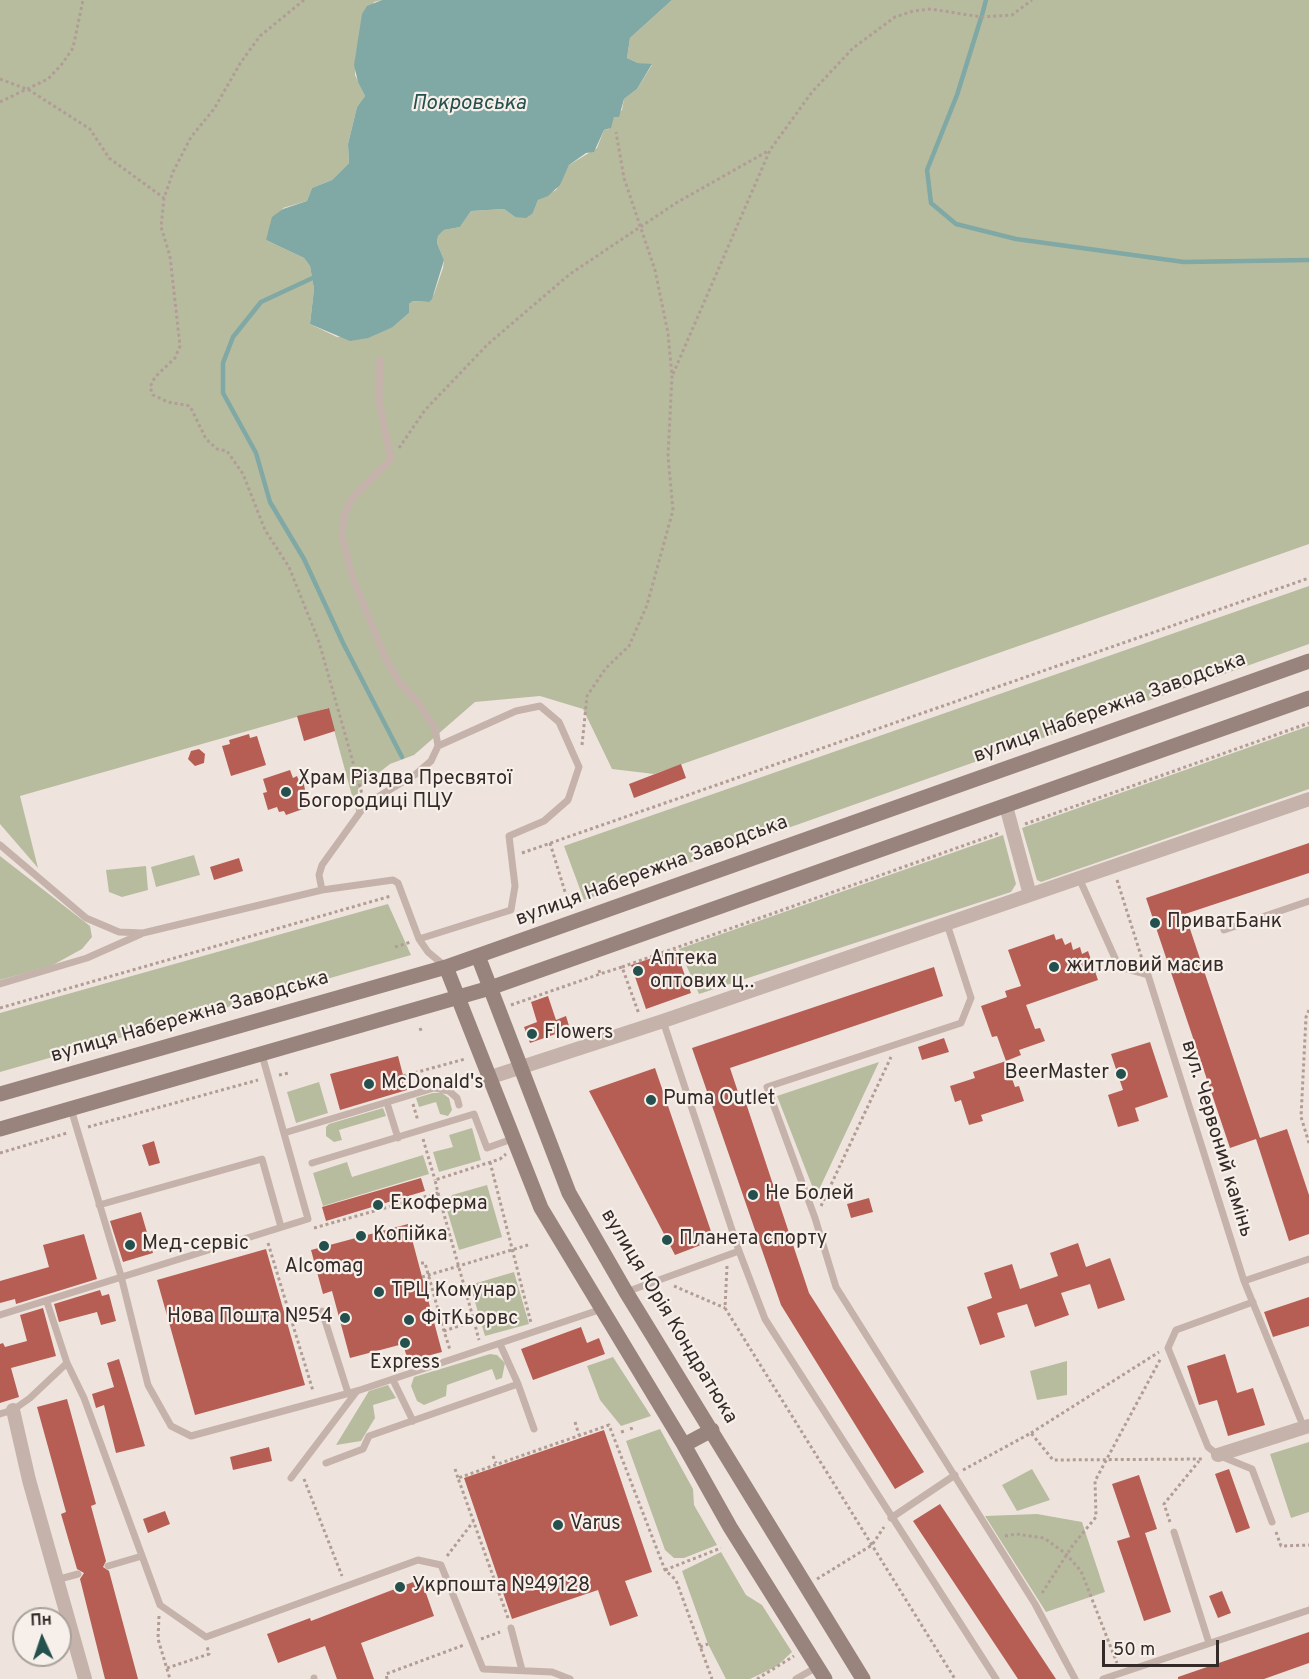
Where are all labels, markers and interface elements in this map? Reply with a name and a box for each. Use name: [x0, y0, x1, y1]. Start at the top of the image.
water label: Покровська: [412, 92, 526, 118]
street label: вулиця Набережна Заводська: [971, 649, 1249, 769]
place label: Храм Різдва Пресвятої Богородиці ПЦУ: [298, 768, 512, 815]
marker: Храм Різдва Пресвятої Богородиці ПЦУ: [279, 785, 293, 799]
street label: вулиця Набережна Заводська: [513, 812, 791, 932]
place label: ПриватБанк: [1167, 911, 1282, 935]
marker: ПриватБанк: [1148, 916, 1162, 930]
place label: Аптека оптових ц‥: [650, 948, 755, 995]
place label: житловий масив: [1066, 955, 1224, 979]
marker: житловий масив: [1047, 960, 1061, 974]
marker: Аптека оптових ц‥: [631, 964, 645, 978]
street label: вулиця Набережна Заводська: [48, 967, 332, 1069]
place label: Flowers: [544, 1022, 613, 1046]
marker: Flowers: [525, 1027, 539, 1041]
street label: вул. Червоний камінь: [1175, 1038, 1257, 1240]
place label: BeerMaster: [1005, 1062, 1109, 1086]
marker: BeerMaster: [1114, 1067, 1128, 1081]
place label: McDonald's: [381, 1072, 484, 1096]
marker: McDonald's: [362, 1077, 376, 1091]
place label: Puma Outlet: [663, 1088, 775, 1112]
marker: Puma Outlet: [644, 1093, 658, 1107]
place label: Не Болей: [765, 1183, 854, 1207]
marker: Не Болей: [746, 1188, 760, 1202]
place label: Екоферма: [390, 1193, 487, 1217]
marker: Екоферма: [371, 1198, 385, 1212]
street label: вулиця Юрія Кондратюка: [594, 1205, 742, 1429]
place label: Копійка: [373, 1224, 447, 1248]
place label: Планета спорту: [679, 1228, 827, 1252]
marker: Копійка: [354, 1229, 368, 1243]
place label: Мед-сервіс: [142, 1233, 249, 1257]
marker: Планета спорту: [660, 1233, 674, 1247]
marker: Мед-сервіс: [123, 1238, 137, 1252]
marker: Alcomag: [317, 1239, 331, 1253]
place label: Alcomag: [284, 1256, 364, 1280]
place label: ТРЦ Комунар: [391, 1280, 517, 1304]
marker: ТРЦ Комунар: [372, 1285, 386, 1299]
place label: Нова Пошта №54: [167, 1306, 333, 1330]
place label: ФiтКьорвс: [421, 1308, 518, 1332]
marker: Нова Пошта №54: [338, 1311, 352, 1325]
marker: ФiтКьорвс: [402, 1313, 416, 1327]
marker: Express: [398, 1336, 412, 1350]
place label: Express: [370, 1352, 440, 1376]
place label: Varus: [570, 1513, 621, 1537]
marker: Varus: [551, 1518, 565, 1532]
place label: Укрпошта №49128: [412, 1575, 590, 1599]
marker: Укрпошта №49128: [393, 1580, 407, 1594]
north arrow: [12, 1607, 72, 1667]
text: Пн: [30, 1610, 52, 1632]
scale bar: [1105, 1628, 1222, 1666]
text: 50 m: [1113, 1639, 1155, 1662]

